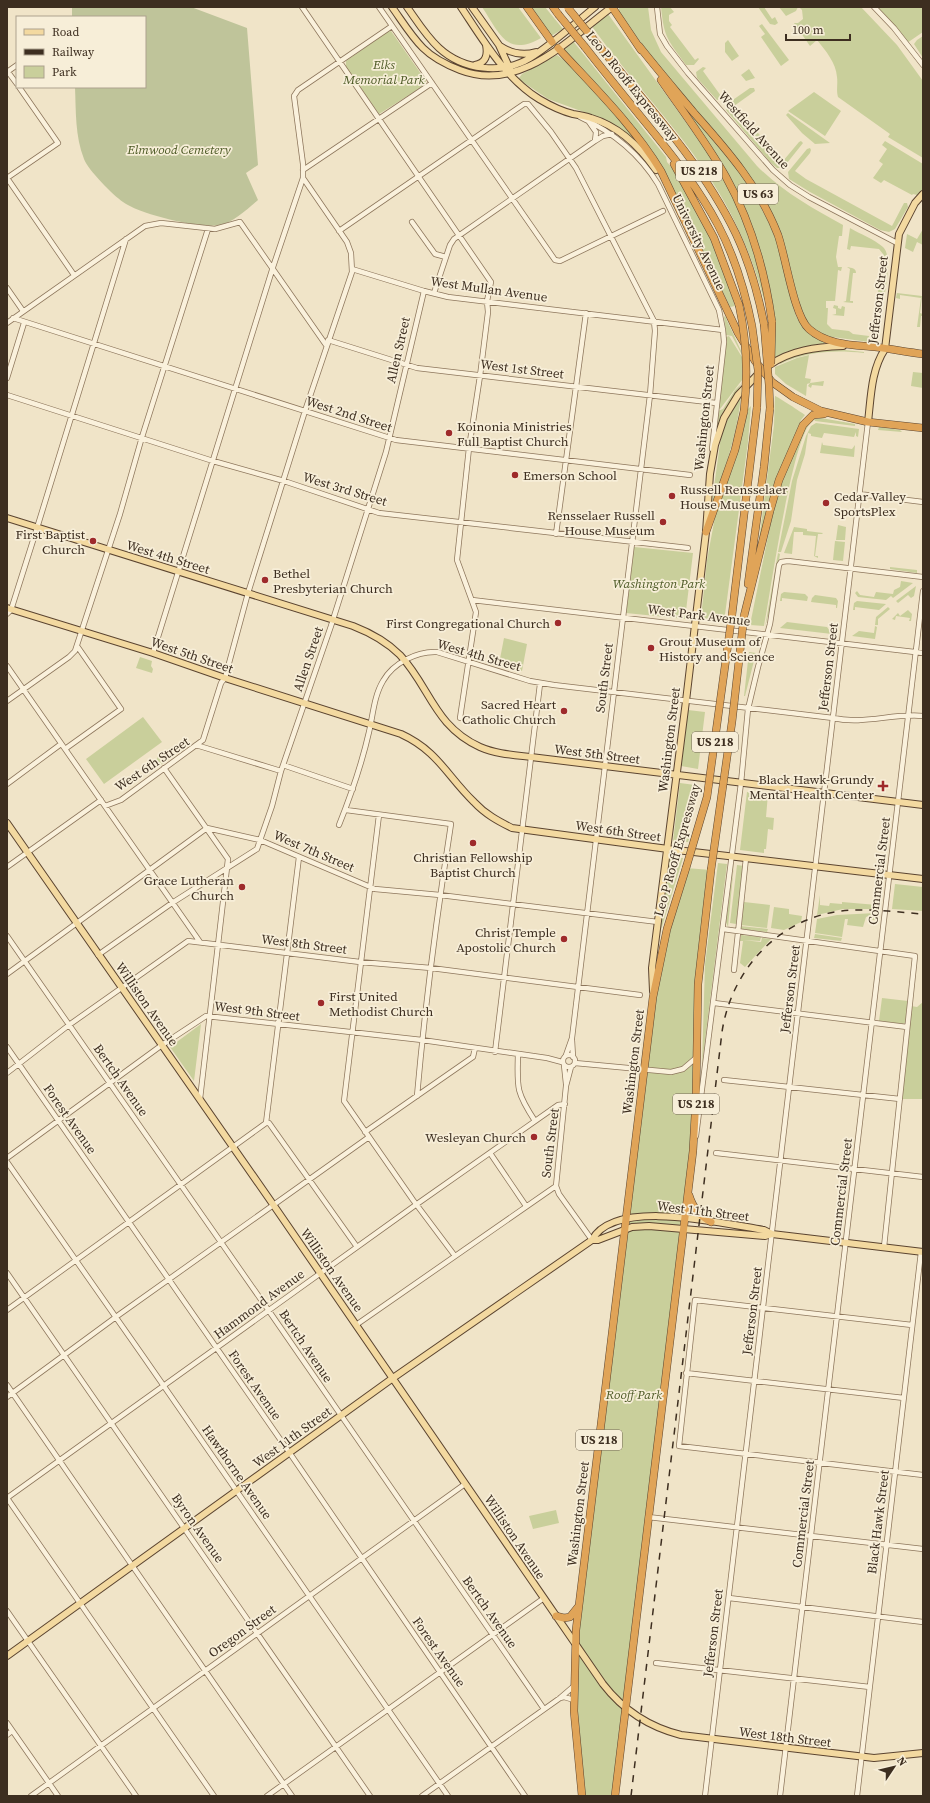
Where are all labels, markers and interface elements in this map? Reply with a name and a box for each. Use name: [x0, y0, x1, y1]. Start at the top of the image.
legend: [16, 16, 146, 88]
scale bar: [786, 16, 850, 42]
text: 100 m: [792, 22, 824, 38]
text: Road: [52, 24, 79, 40]
street label: Leo P Rooff Expressway: [582, 27, 682, 145]
text: Railway: [52, 44, 95, 60]
park label: Elks Memorial Park: [342, 56, 426, 88]
text: Park: [52, 64, 77, 80]
street label: Westfield Avenue: [714, 87, 794, 173]
park label: Elmwood Cemetery: [126, 141, 232, 158]
road number: US 218: [676, 161, 722, 181]
road number: US 63: [738, 184, 778, 204]
street label: University Avenue: [668, 191, 730, 293]
street label: Jefferson Street: [864, 254, 892, 346]
street label: West Mullan Avenue: [429, 272, 549, 306]
street label: Allen Street: [382, 314, 414, 385]
street label: West 1st Street: [479, 355, 566, 383]
street label: Washington Street: [690, 364, 718, 472]
street label: West 2nd Street: [304, 392, 395, 436]
place label: Koinonia Ministries Full Baptist Church: [457, 418, 572, 450]
marker: Koinonia Ministries Full Baptist Church: [444, 428, 454, 438]
place label: Emerson School: [523, 467, 617, 484]
street label: West 3rd Street: [301, 468, 390, 510]
marker: Emerson School: [510, 470, 520, 480]
place label: Russell Rensselaer House Museum: [680, 481, 788, 513]
place label: Cedar Valley SportsPlex: [834, 488, 906, 520]
marker: Russell Rensselaer House Museum: [667, 491, 677, 501]
marker: Cedar Valley SportsPlex: [821, 498, 831, 508]
place label: Rensselaer Russell House Museum: [547, 507, 655, 539]
marker: Rensselaer Russell House Museum: [658, 517, 668, 527]
place label: First Baptist Church: [16, 526, 86, 558]
marker: First Baptist Church: [88, 536, 98, 546]
street label: West 4th Street: [124, 536, 212, 578]
place label: Bethel Presbyterian Church: [273, 565, 393, 597]
marker: Bethel Presbyterian Church: [260, 575, 270, 585]
park label: Washington Park: [613, 575, 706, 592]
street label: West Park Avenue: [647, 600, 752, 630]
place label: First Congregational Church: [386, 615, 550, 632]
marker: First Congregational Church: [553, 618, 563, 628]
street label: Jefferson Street: [814, 621, 842, 713]
street label: Allen Street: [289, 624, 327, 694]
street label: West 5th Street: [148, 633, 236, 677]
place label: Grout Museum of History and Science: [659, 633, 775, 665]
street label: West 4th Street: [435, 635, 524, 675]
street label: South Street: [591, 642, 617, 714]
marker: Grout Museum of History and Science: [646, 643, 656, 653]
street label: Washington Street: [654, 686, 684, 794]
place label: Sacred Heart Catholic Church: [462, 696, 557, 728]
marker: Sacred Heart Catholic Church: [559, 706, 569, 716]
street label: West 6th Street: [111, 732, 193, 795]
road number: US 218: [692, 732, 738, 752]
street label: West 5th Street: [553, 740, 642, 768]
place label: Black Hawk-Grundy Mental Health Center: [749, 771, 874, 803]
marker: Black Hawk-Grundy Mental Health Center: [877, 780, 889, 792]
street label: Leo P Rooff Expressway: [650, 781, 704, 918]
street label: Commercial Street: [864, 816, 894, 926]
street label: West 6th Street: [574, 817, 663, 846]
street label: West 7th Street: [271, 826, 358, 876]
marker: Christian Fellowship Baptist Church: [468, 838, 478, 848]
place label: Christian Fellowship Baptist Church: [413, 849, 533, 881]
place label: Grace Lutheran Church: [144, 872, 234, 904]
marker: Grace Lutheran Church: [237, 882, 247, 892]
place label: Christ Temple Apostolic Church: [456, 924, 556, 956]
street label: West 8th Street: [260, 930, 349, 958]
marker: Christ Temple Apostolic Church: [559, 934, 569, 944]
street label: Jefferson Street: [776, 943, 804, 1035]
street label: Williston Avenue: [112, 959, 182, 1049]
place label: First United Methodist Church: [329, 988, 434, 1020]
street label: West 9th Street: [213, 997, 302, 1025]
marker: First United Methodist Church: [316, 998, 326, 1008]
street label: Washington Street: [618, 1008, 648, 1116]
street label: Bertch Avenue: [90, 1041, 152, 1120]
street label: Forest Avenue: [40, 1081, 101, 1158]
road number: US 218: [673, 1094, 719, 1114]
street label: South Street: [537, 1107, 563, 1179]
place label: Wesleyan Church: [425, 1129, 526, 1146]
marker: Wesleyan Church: [529, 1132, 539, 1142]
street label: Commercial Street: [826, 1137, 856, 1247]
street label: West 11th Street: [656, 1197, 751, 1225]
street label: Williston Avenue: [297, 1225, 367, 1315]
street label: Hammond Avenue: [210, 1265, 308, 1343]
street label: Jefferson Street: [738, 1265, 766, 1357]
street label: Bertch Avenue: [275, 1306, 337, 1386]
street label: Forest Avenue: [225, 1347, 286, 1424]
park label: Rooff Park: [605, 1386, 663, 1403]
street label: West 11th Street: [249, 1402, 335, 1471]
street label: Hawthorne Avenue: [198, 1422, 276, 1523]
road number: US 218: [576, 1430, 622, 1450]
street label: Commercial Street: [788, 1459, 818, 1569]
street label: Washington Street: [563, 1460, 593, 1568]
street label: Black Hawk Street: [863, 1468, 893, 1575]
street label: Byron Avenue: [168, 1490, 228, 1566]
street label: Williston Avenue: [480, 1491, 550, 1583]
street label: Bertch Avenue: [459, 1573, 521, 1652]
street label: Jefferson Street: [699, 1587, 727, 1679]
street label: Oregon Street: [205, 1600, 280, 1661]
street label: Forest Avenue: [409, 1614, 470, 1691]
street label: West 18th Street: [738, 1723, 833, 1751]
north arrow: [874, 1747, 914, 1787]
text: N: [893, 1754, 910, 1769]

